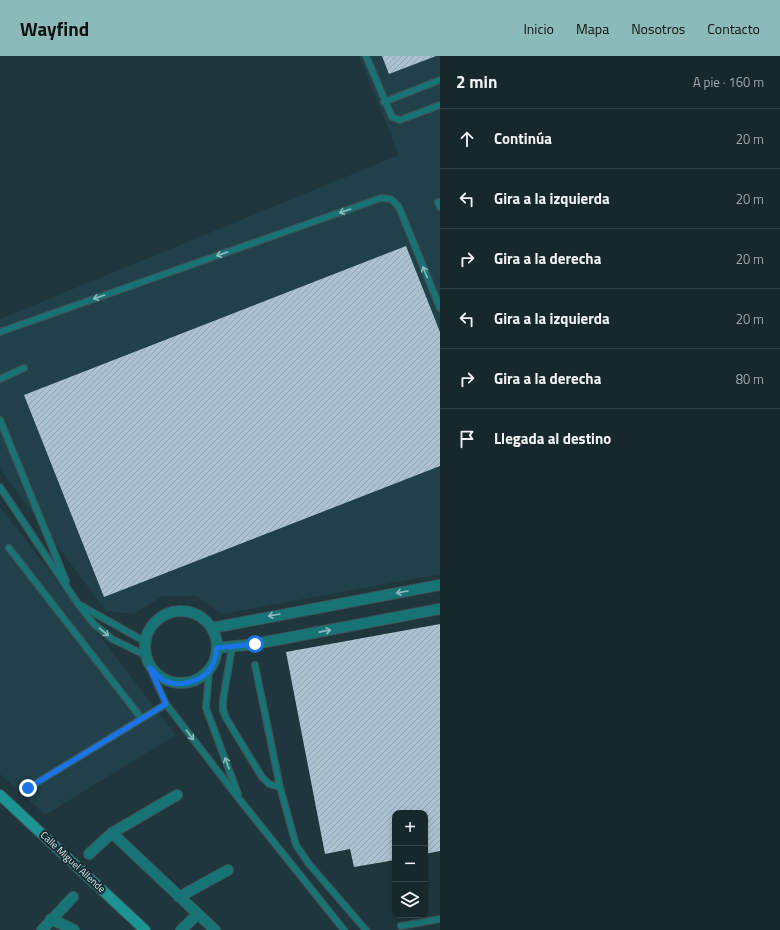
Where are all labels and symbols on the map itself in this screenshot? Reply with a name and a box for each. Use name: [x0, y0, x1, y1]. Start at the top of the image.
one-way arrow: [338, 208, 351, 215]
one-way arrow: [216, 251, 229, 258]
one-way arrow: [421, 266, 429, 278]
one-way arrow: [93, 294, 106, 301]
one-way arrow: [396, 588, 409, 596]
one-way arrow: [268, 612, 281, 620]
one-way arrow: [318, 626, 331, 634]
one-way arrow: [99, 628, 110, 637]
route start: [246, 635, 264, 653]
one-way arrow: [186, 730, 194, 741]
one-way arrow: [223, 756, 230, 769]
route end: [19, 779, 37, 797]
street label: Calle Miguel Allende: [37, 828, 109, 896]

